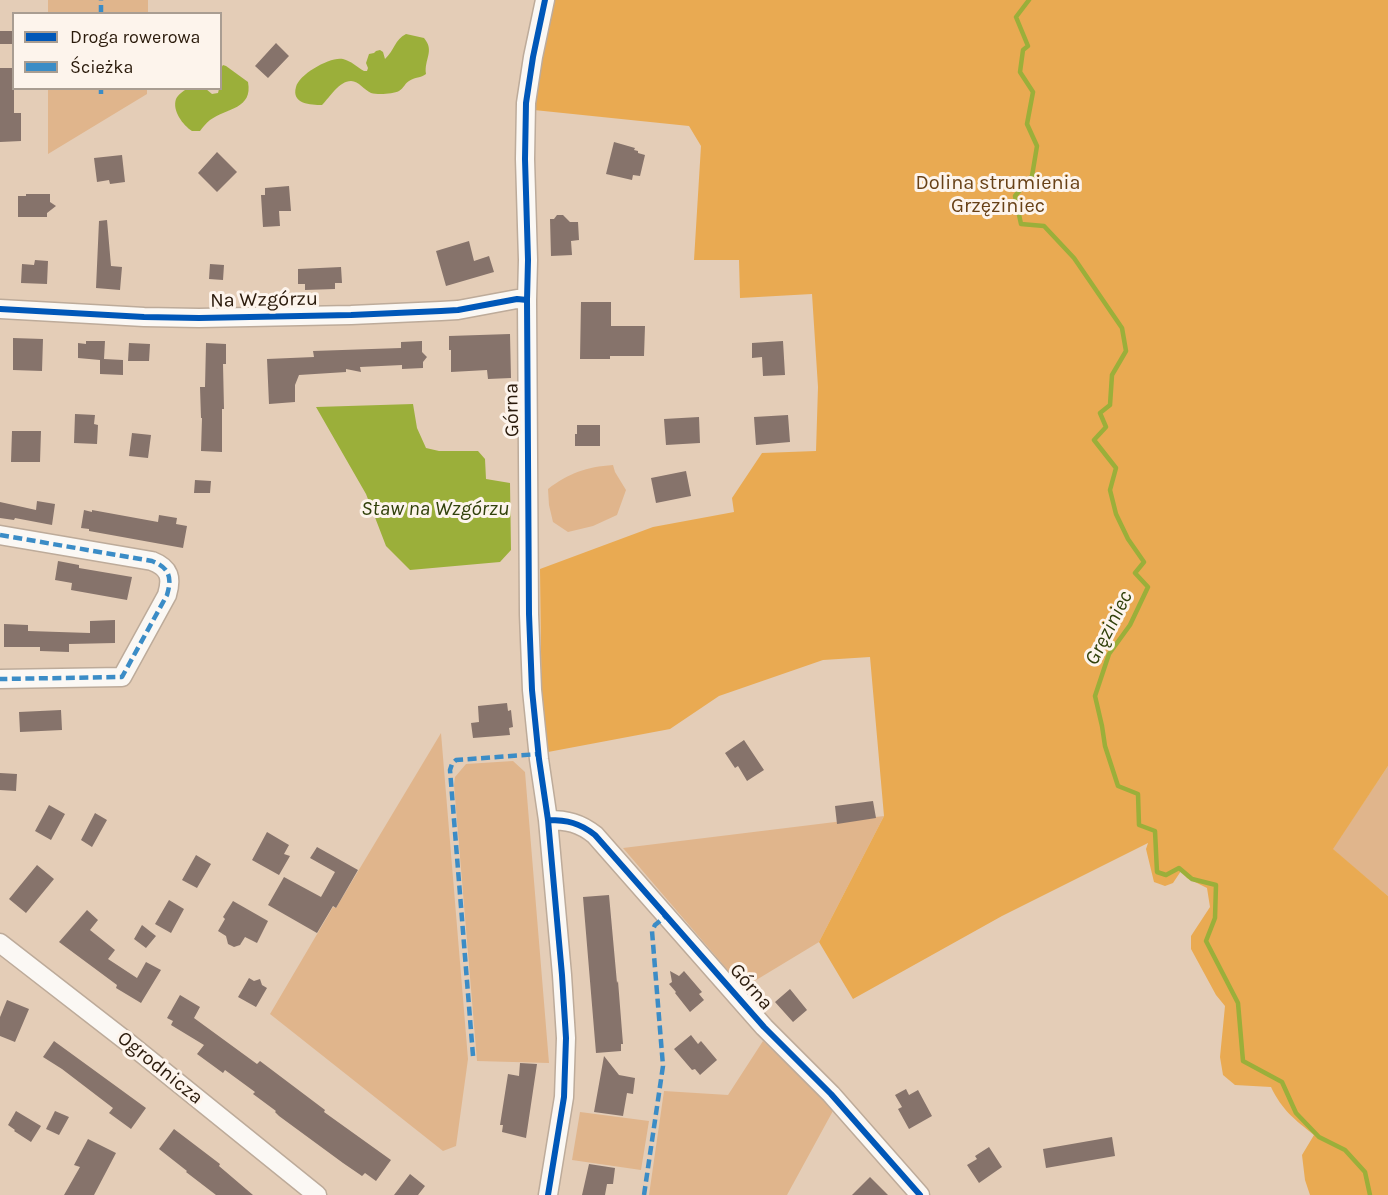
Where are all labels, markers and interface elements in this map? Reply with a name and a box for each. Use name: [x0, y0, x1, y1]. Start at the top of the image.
legend: [12, 12, 222, 90]
text: Droga rowerowa: [70, 26, 201, 48]
text: Ścieżka: [70, 56, 133, 78]
park label: Dolina strumienia Grzęziniec: [916, 171, 1080, 218]
street label: Na Wzgórzu: [210, 287, 318, 313]
street label: Górna: [500, 383, 524, 437]
water label: Staw na Wzgórzu: [361, 496, 509, 522]
water label: Gręziniec: [1080, 587, 1138, 669]
street label: Górna: [724, 959, 778, 1015]
street label: Ogrodnicza: [112, 1026, 208, 1110]

